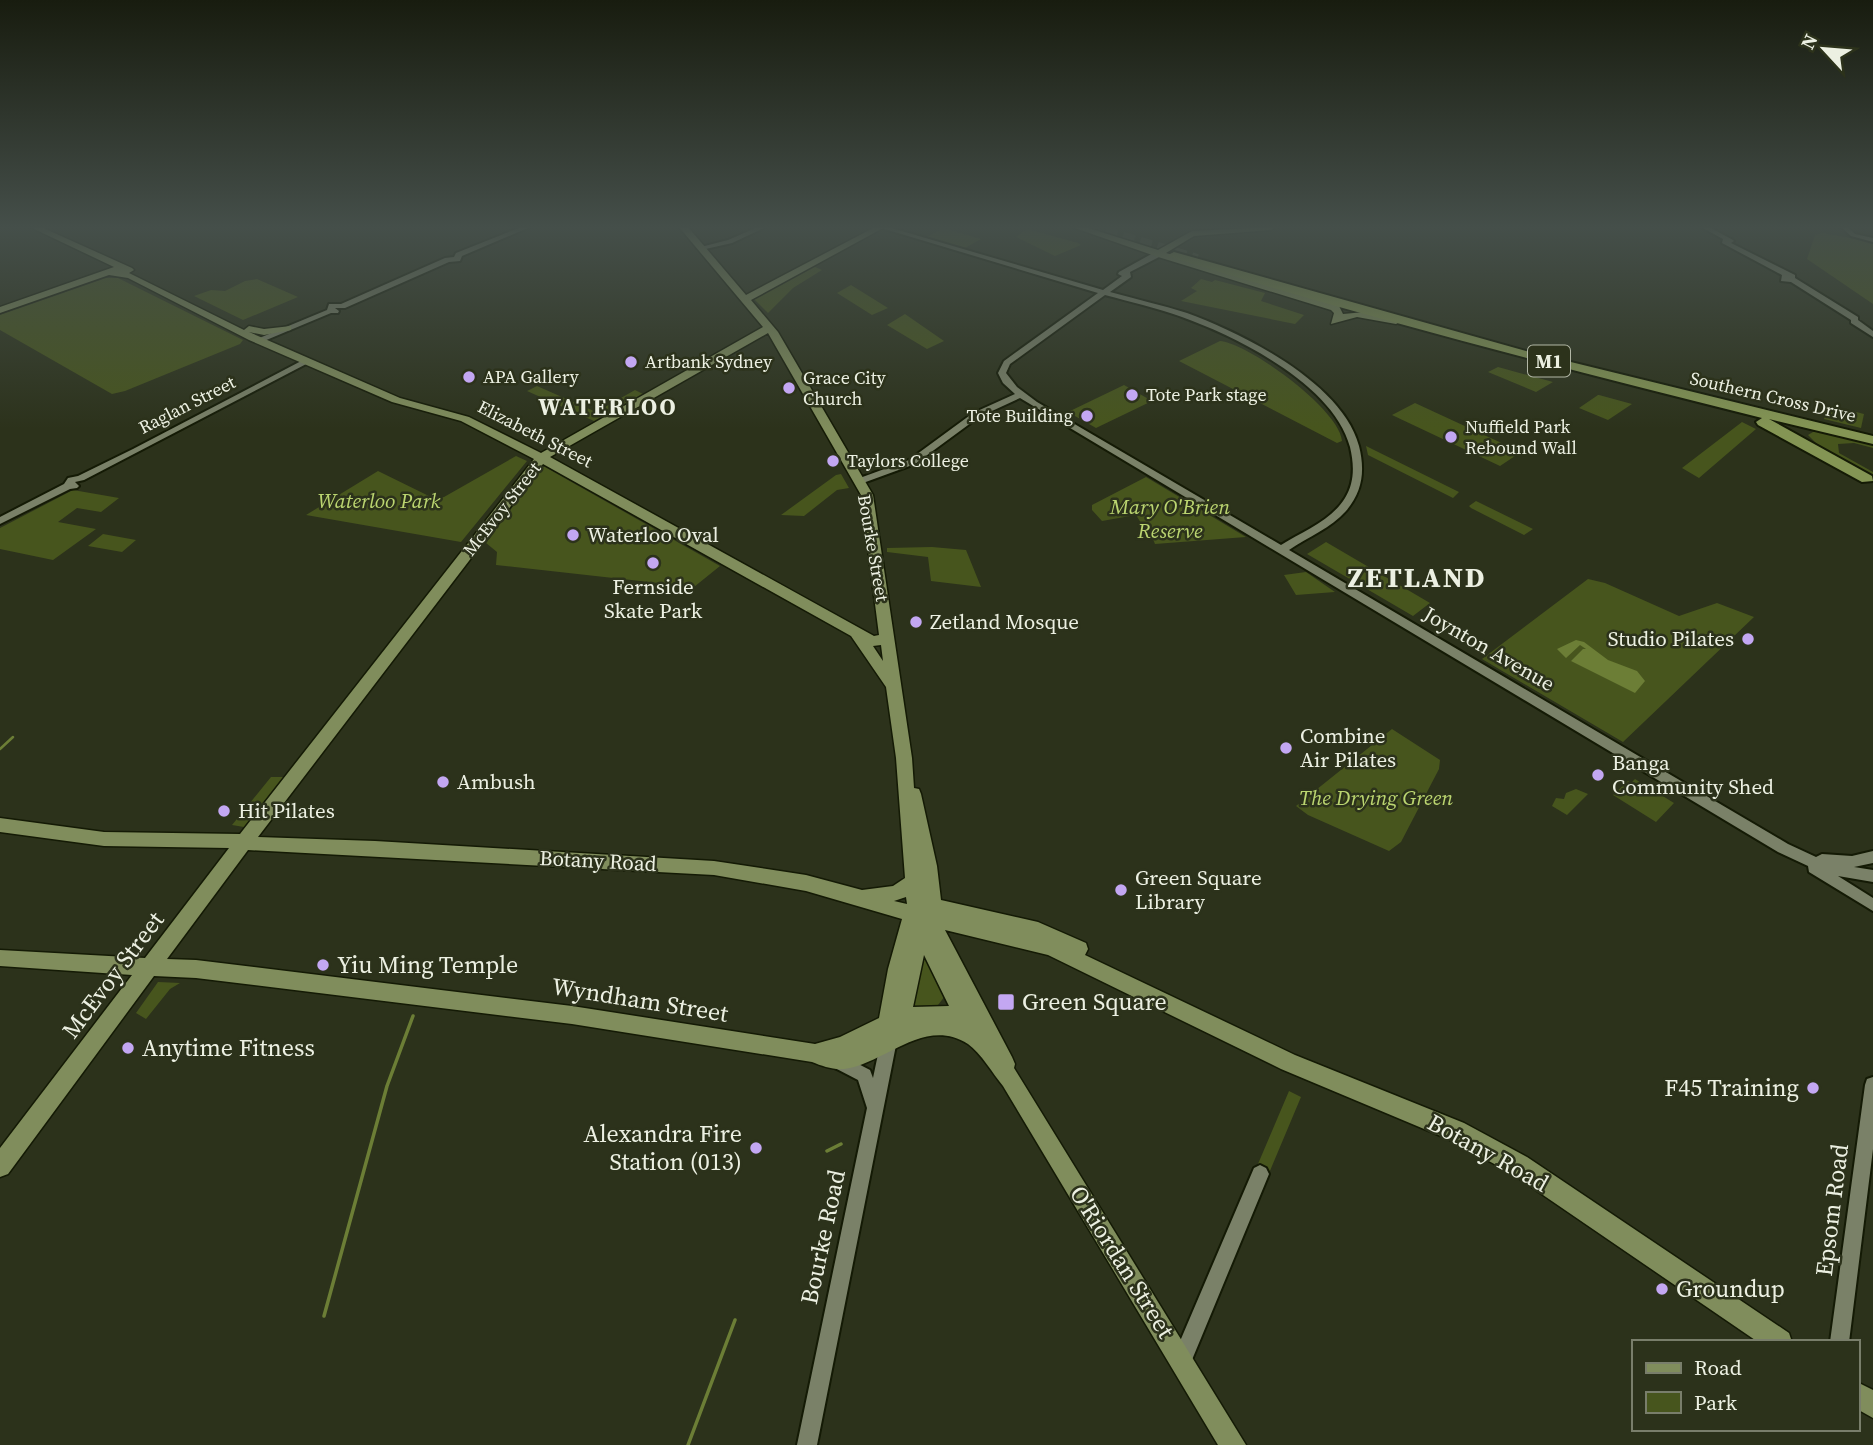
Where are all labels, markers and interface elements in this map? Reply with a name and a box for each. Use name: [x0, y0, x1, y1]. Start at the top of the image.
north arrow: [1789, 14, 1859, 84]
text: N: [1794, 29, 1824, 53]
road number: M1: [1528, 346, 1570, 376]
place label: Artbank Sydney: [645, 349, 773, 374]
marker: Artbank Sydney: [623, 354, 639, 370]
place label: APA Gallery: [483, 364, 580, 389]
place label: Grace City Church: [803, 365, 887, 411]
street label: Southern Cross Drive: [1688, 365, 1859, 428]
street label: Raglan Street: [134, 369, 240, 440]
marker: APA Gallery: [461, 369, 477, 385]
marker: Grace City Church: [781, 380, 797, 396]
place label: Tote Park stage: [1146, 382, 1267, 407]
marker: Tote Park stage: [1124, 387, 1140, 403]
district label: WATERLOO: [538, 391, 678, 423]
street label: Elizabeth Street: [473, 394, 597, 473]
place label: Tote Building: [966, 403, 1073, 428]
marker: Tote Building: [1079, 408, 1095, 424]
place label: Nuffield Park Rebound Wall: [1465, 414, 1577, 460]
marker: Nuffield Park Rebound Wall: [1443, 429, 1459, 445]
place label: Taylors College: [847, 448, 969, 473]
marker: Taylors College: [825, 453, 841, 469]
street label: McEvoy Street: [457, 456, 546, 561]
park label: Waterloo Park: [317, 486, 441, 515]
street label: Bourke Street: [852, 492, 895, 604]
park label: Mary O'Brien Reserve: [1109, 492, 1230, 545]
place label: Waterloo Oval: [587, 520, 719, 549]
marker: Waterloo Oval: [565, 527, 581, 543]
marker: Fernside Skate Park: [645, 555, 661, 571]
district label: ZETLAND: [1347, 558, 1487, 596]
place label: Fernside Skate Park: [604, 572, 703, 625]
street label: Joynton Avenue: [1417, 599, 1560, 698]
place label: Zetland Mosque: [930, 607, 1079, 636]
marker: Zetland Mosque: [908, 614, 924, 630]
place label: Studio Pilates: [1608, 624, 1734, 653]
marker: Studio Pilates: [1740, 631, 1756, 647]
place label: Combine Air Pilates: [1300, 721, 1396, 774]
marker: Combine Air Pilates: [1278, 740, 1294, 756]
place label: Banga Community Shed: [1612, 748, 1774, 801]
place label: Ambush: [457, 767, 536, 796]
marker: Banga Community Shed: [1590, 767, 1606, 783]
marker: Ambush: [435, 774, 451, 790]
park label: The Drying Green: [1299, 783, 1453, 812]
place label: Hit Pilates: [238, 796, 335, 825]
marker: Hit Pilates: [216, 803, 232, 819]
street label: Botany Road: [539, 843, 657, 878]
place label: Green Square Library: [1135, 863, 1262, 916]
marker: Green Square Library: [1113, 882, 1129, 898]
street label: McEvoy Street: [54, 904, 171, 1045]
place label: Yiu Ming Temple: [337, 948, 518, 981]
marker: Yiu Ming Temple: [315, 957, 331, 973]
street label: Wyndham Street: [549, 969, 731, 1030]
place label: Green Square: [1022, 985, 1167, 1018]
marker: Green Square: [996, 992, 1016, 1012]
place label: Anytime Fitness: [142, 1031, 315, 1064]
marker: Anytime Fitness: [120, 1040, 136, 1056]
place label: F45 Training: [1664, 1071, 1799, 1104]
marker: F45 Training: [1805, 1080, 1821, 1096]
street label: Botany Road: [1422, 1106, 1555, 1200]
place label: Alexandra Fire Station (013): [584, 1117, 742, 1178]
marker: Alexandra Fire Station (013): [748, 1140, 764, 1156]
street label: Epsom Road: [1807, 1141, 1856, 1278]
street label: Bourke Road: [792, 1166, 853, 1307]
street label: O'Riordan Street: [1062, 1179, 1183, 1344]
place label: Groundup: [1676, 1272, 1785, 1305]
marker: Groundup: [1654, 1281, 1670, 1297]
legend: [1632, 1340, 1859, 1431]
text: Road: [1694, 1353, 1742, 1382]
text: Park: [1694, 1388, 1738, 1417]

